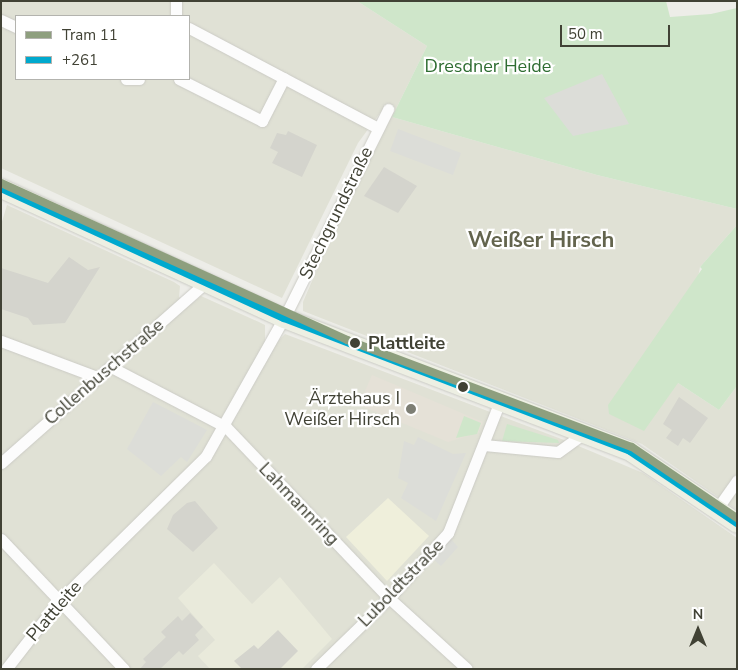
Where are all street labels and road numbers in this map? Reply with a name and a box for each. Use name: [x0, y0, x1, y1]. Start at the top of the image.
street label: Stechgrundstraße: [295, 143, 377, 283]
street label: Collenbuschstraße: [40, 314, 168, 430]
street label: Lahmannring: [254, 458, 344, 550]
street label: Luboldtstraße: [354, 535, 448, 631]
street label: Plattleite: [22, 576, 86, 646]

